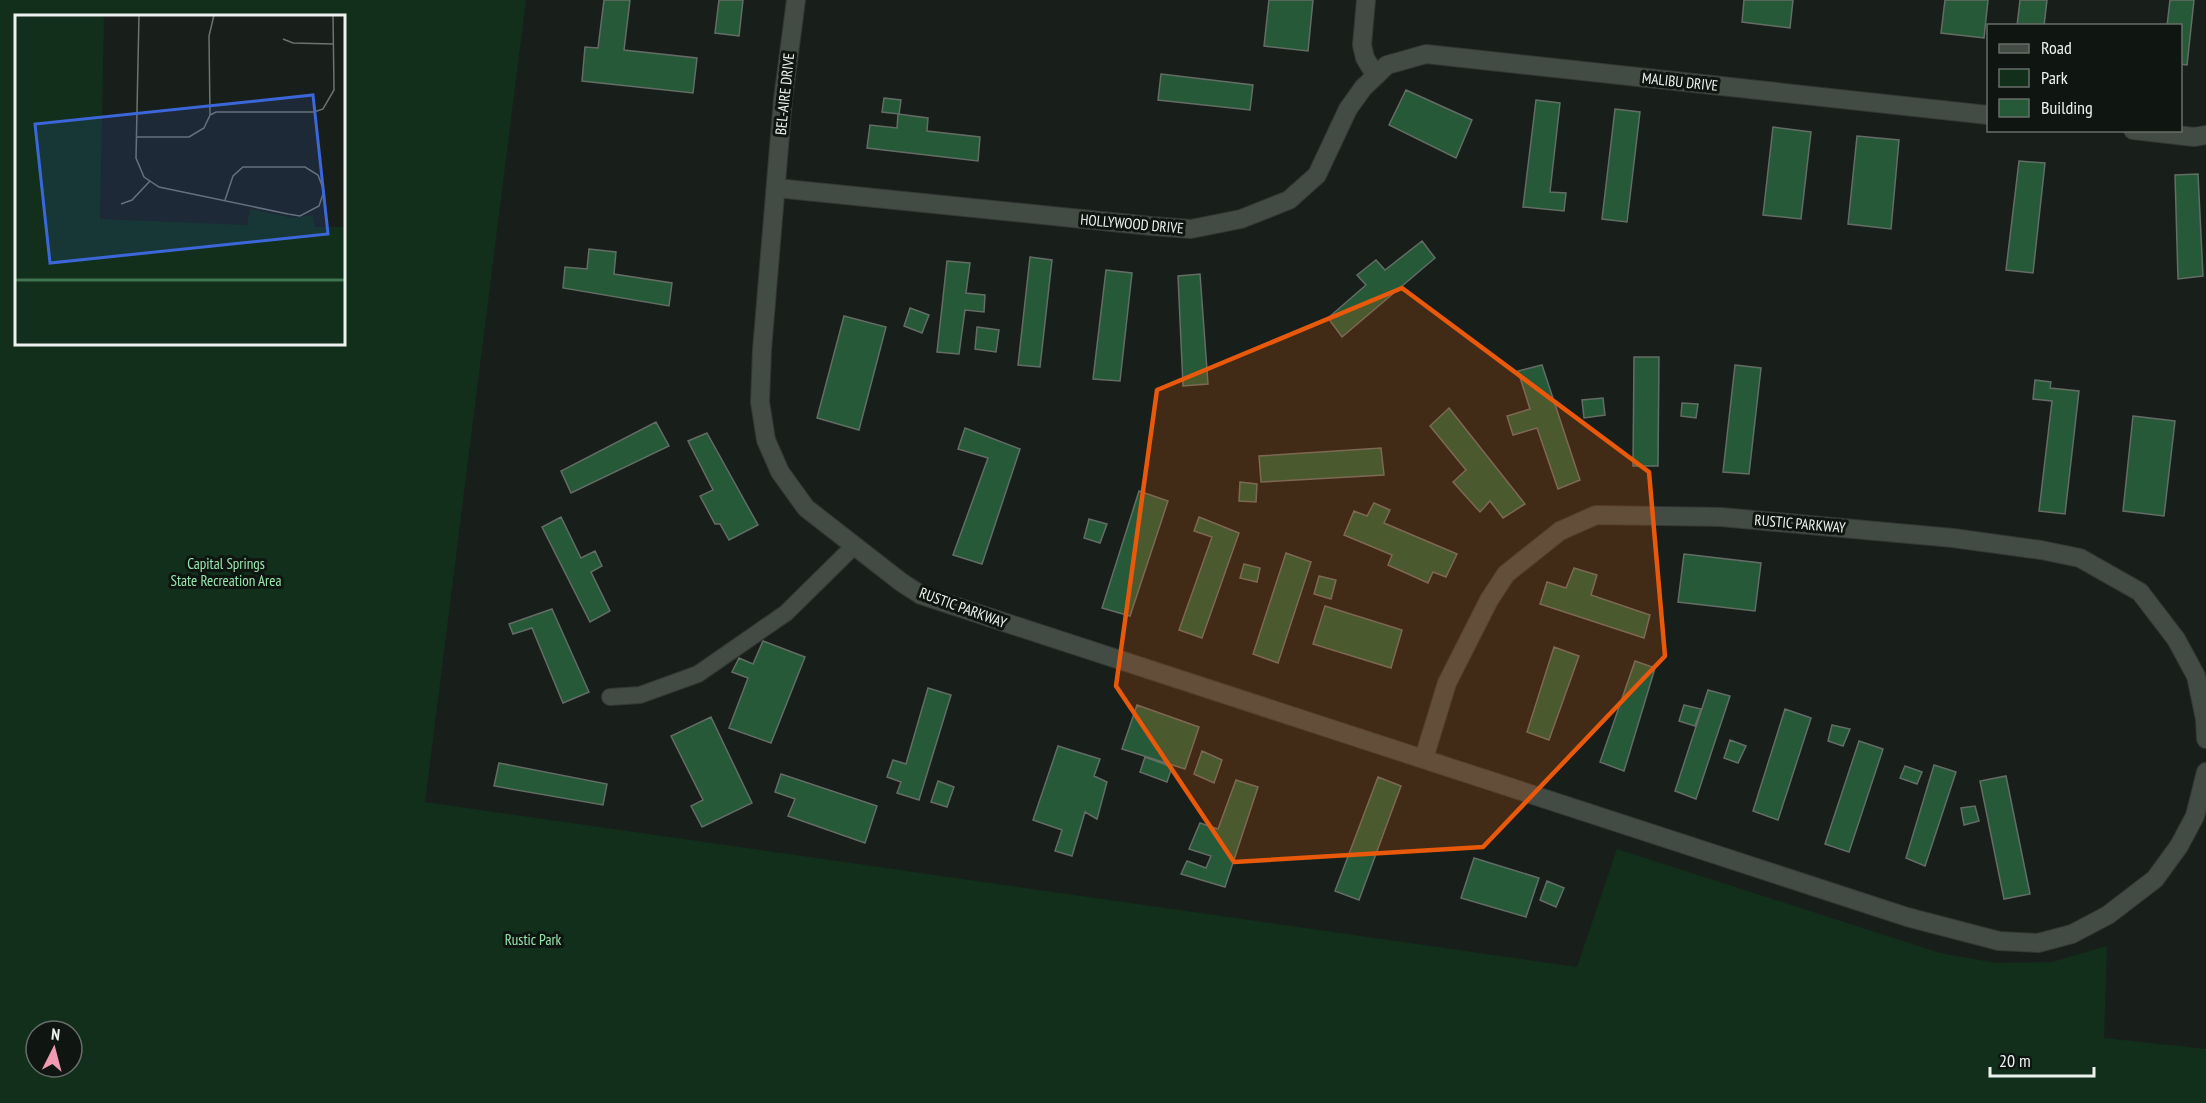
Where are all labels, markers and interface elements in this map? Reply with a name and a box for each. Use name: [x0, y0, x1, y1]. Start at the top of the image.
inset map: [15, 15, 345, 345]
legend: [1987, 24, 2182, 132]
text: Road: [2041, 36, 2072, 59]
street label: BEL-AIRE DRIVE: [771, 52, 798, 136]
text: Park: [2041, 66, 2068, 89]
street label: MALIBU DRIVE: [1641, 68, 1719, 95]
text: Building: [2041, 96, 2093, 119]
street label: HOLLYWOOD DRIVE: [1080, 210, 1184, 237]
street label: RUSTIC PARKWAY: [1754, 510, 1847, 537]
park label: Capital Springs State Recreation Area: [171, 554, 281, 590]
street label: RUSTIC PARKWAY: [917, 583, 1010, 632]
park label: Rustic Park: [505, 930, 562, 949]
north arrow: [24, 1019, 84, 1079]
text: N: [50, 1024, 61, 1044]
scale bar: [1990, 1040, 2094, 1078]
text: 20 m: [1999, 1049, 2031, 1072]

